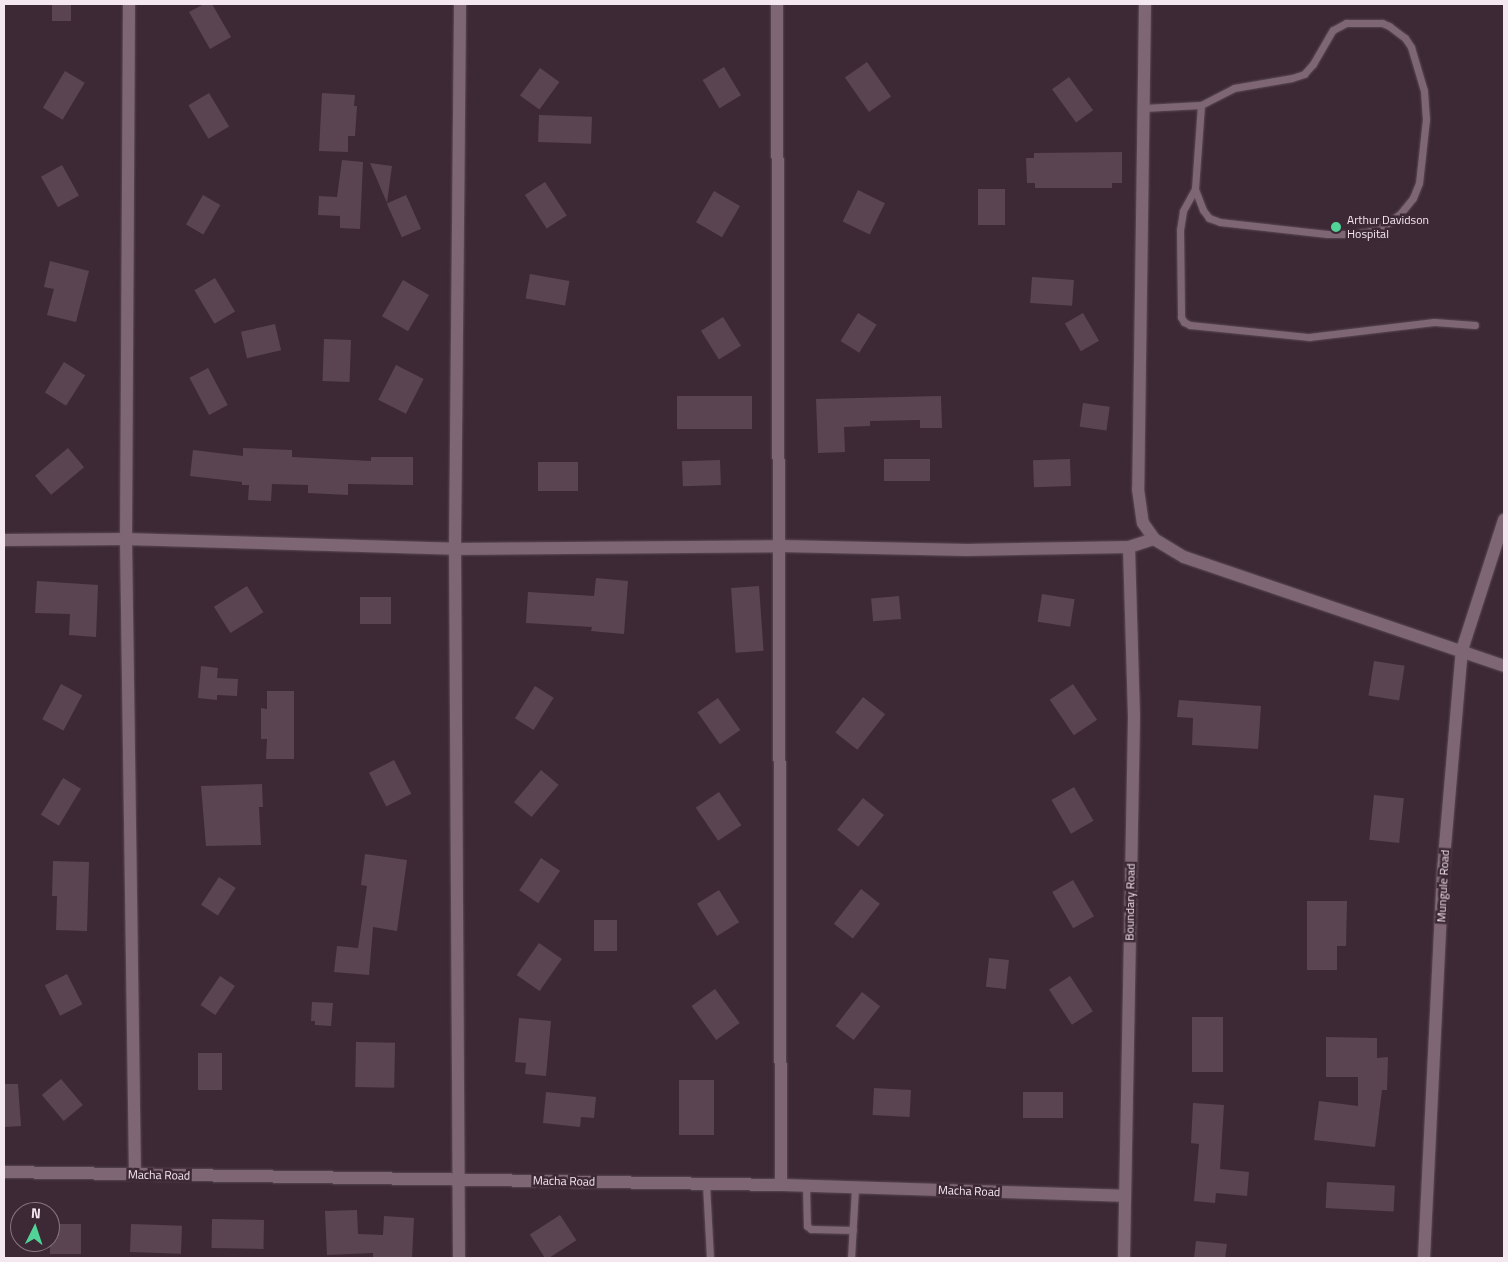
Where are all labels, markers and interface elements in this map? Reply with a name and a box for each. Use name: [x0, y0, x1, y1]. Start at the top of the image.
place label: Arthur Davidson Hospital: [1347, 213, 1429, 241]
marker: Arthur Davidson Hospital: [1329, 220, 1343, 234]
street label: Mungule Road: [1434, 849, 1452, 923]
street label: Boundary Road: [1122, 863, 1138, 941]
street label: Macha Road: [128, 1167, 190, 1183]
street label: Macha Road: [533, 1173, 595, 1189]
street label: Macha Road: [938, 1183, 1000, 1199]
north arrow: [10, 1202, 60, 1252]
text: N: [30, 1202, 42, 1223]

